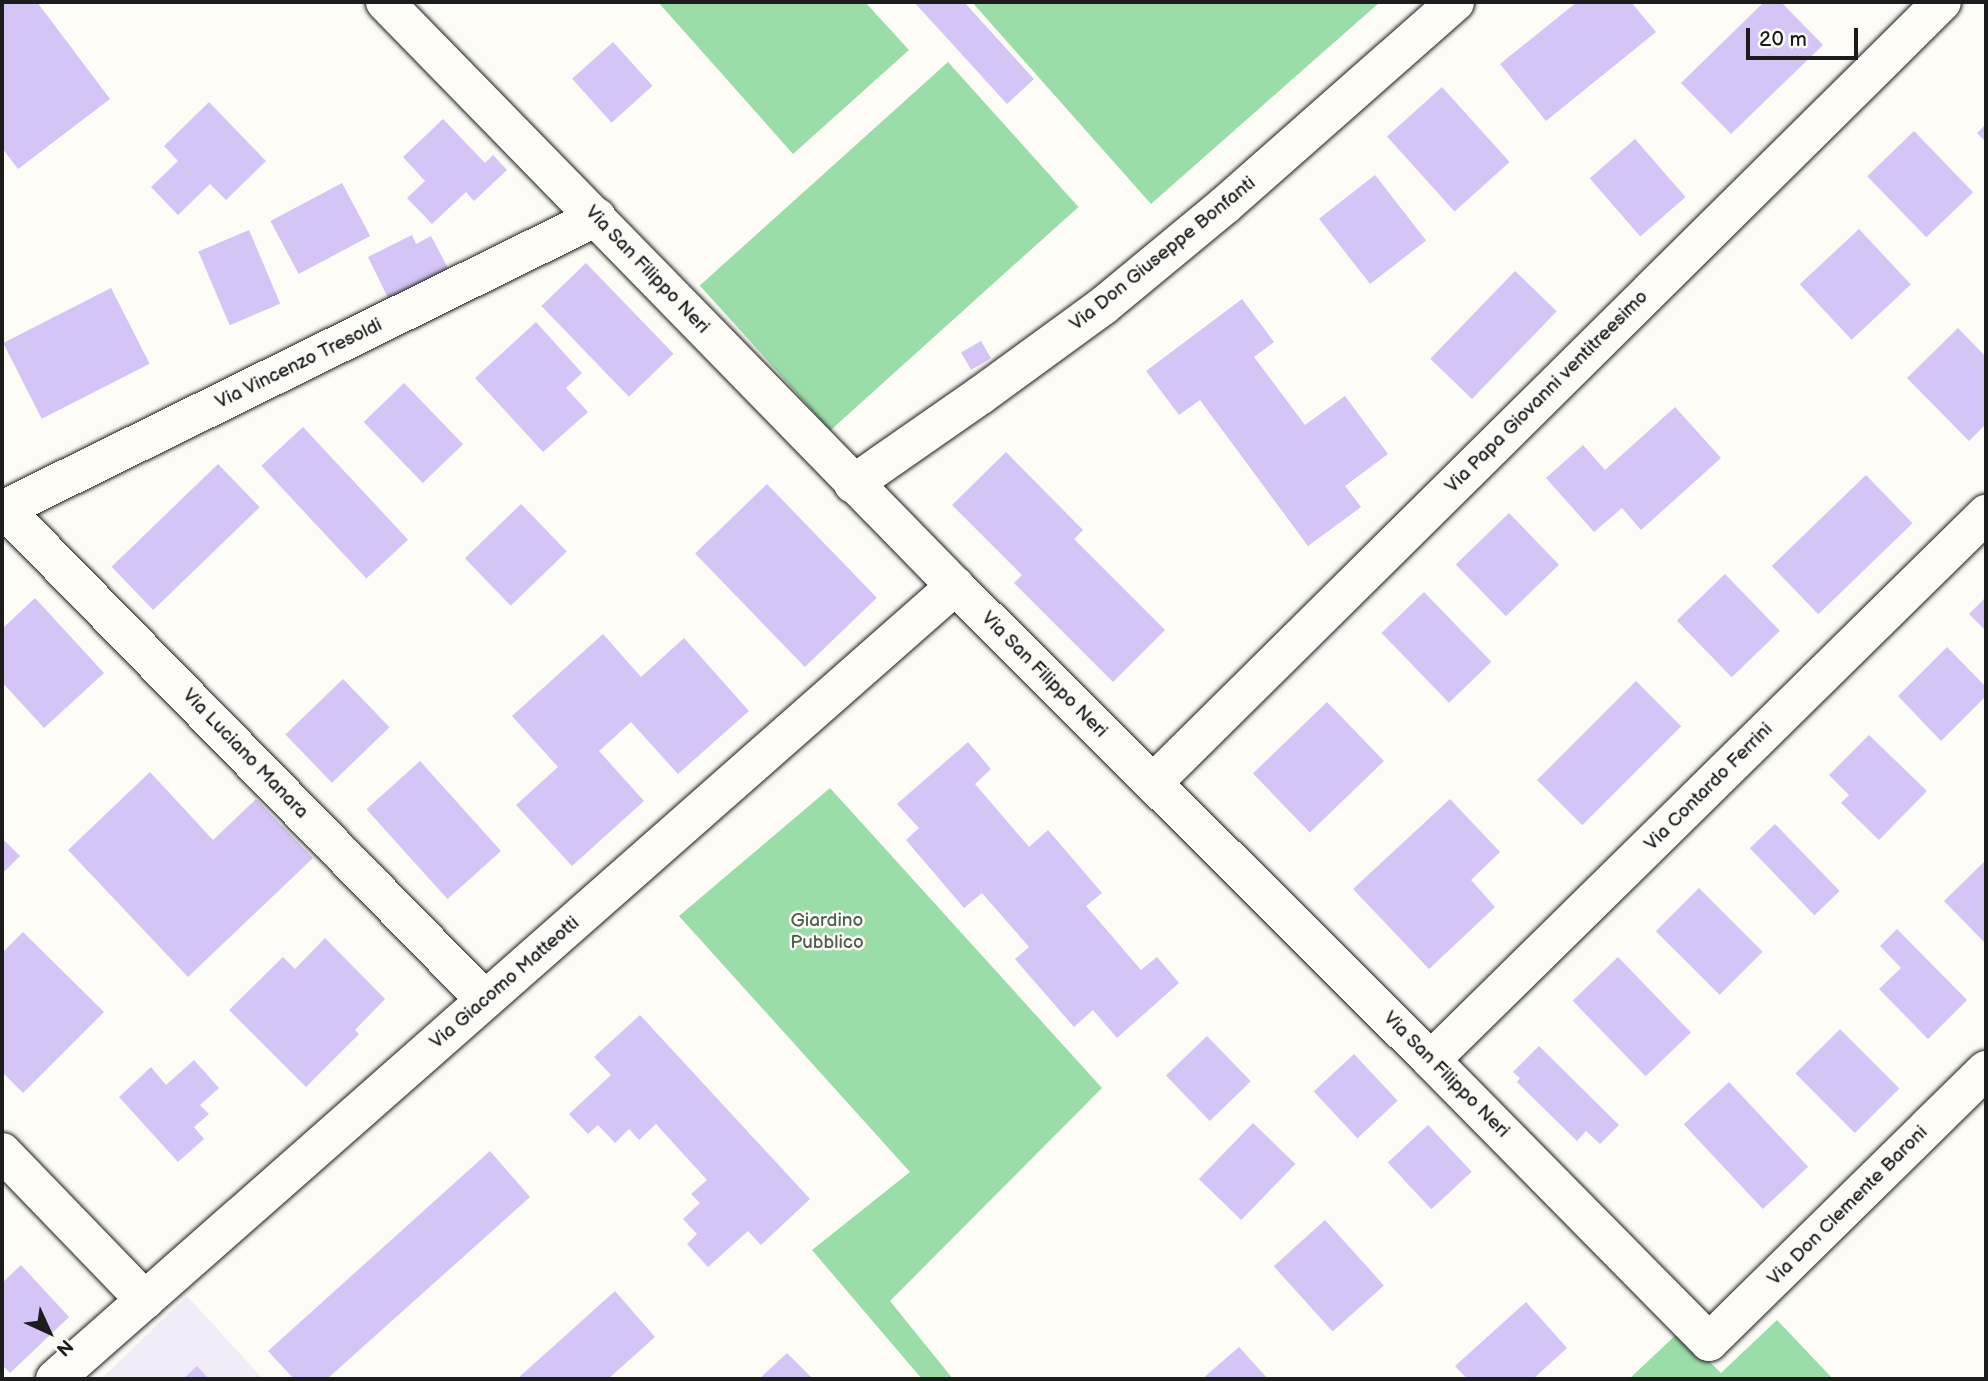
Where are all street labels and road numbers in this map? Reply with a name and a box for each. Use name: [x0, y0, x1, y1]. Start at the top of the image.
street label: Via Don Giuseppe Bonfanti: [1066, 172, 1260, 336]
street label: Via San Filippo Neri: [580, 201, 714, 339]
street label: Via Papa Giovanni ventitreesimo: [1441, 286, 1653, 498]
street label: Via Vincenzo Tresoldi: [211, 313, 387, 415]
street label: Via San Filippo Neri: [976, 607, 1112, 743]
street label: Via Luciano Manara: [177, 684, 313, 824]
street label: Via Contardo Ferrini: [1640, 718, 1778, 856]
street label: Via Giacomo Matteotti: [426, 912, 584, 1054]
street label: Via San Filippo Neri: [1378, 1007, 1514, 1143]
street label: Via Don Clemente Baroni: [1763, 1121, 1933, 1291]

